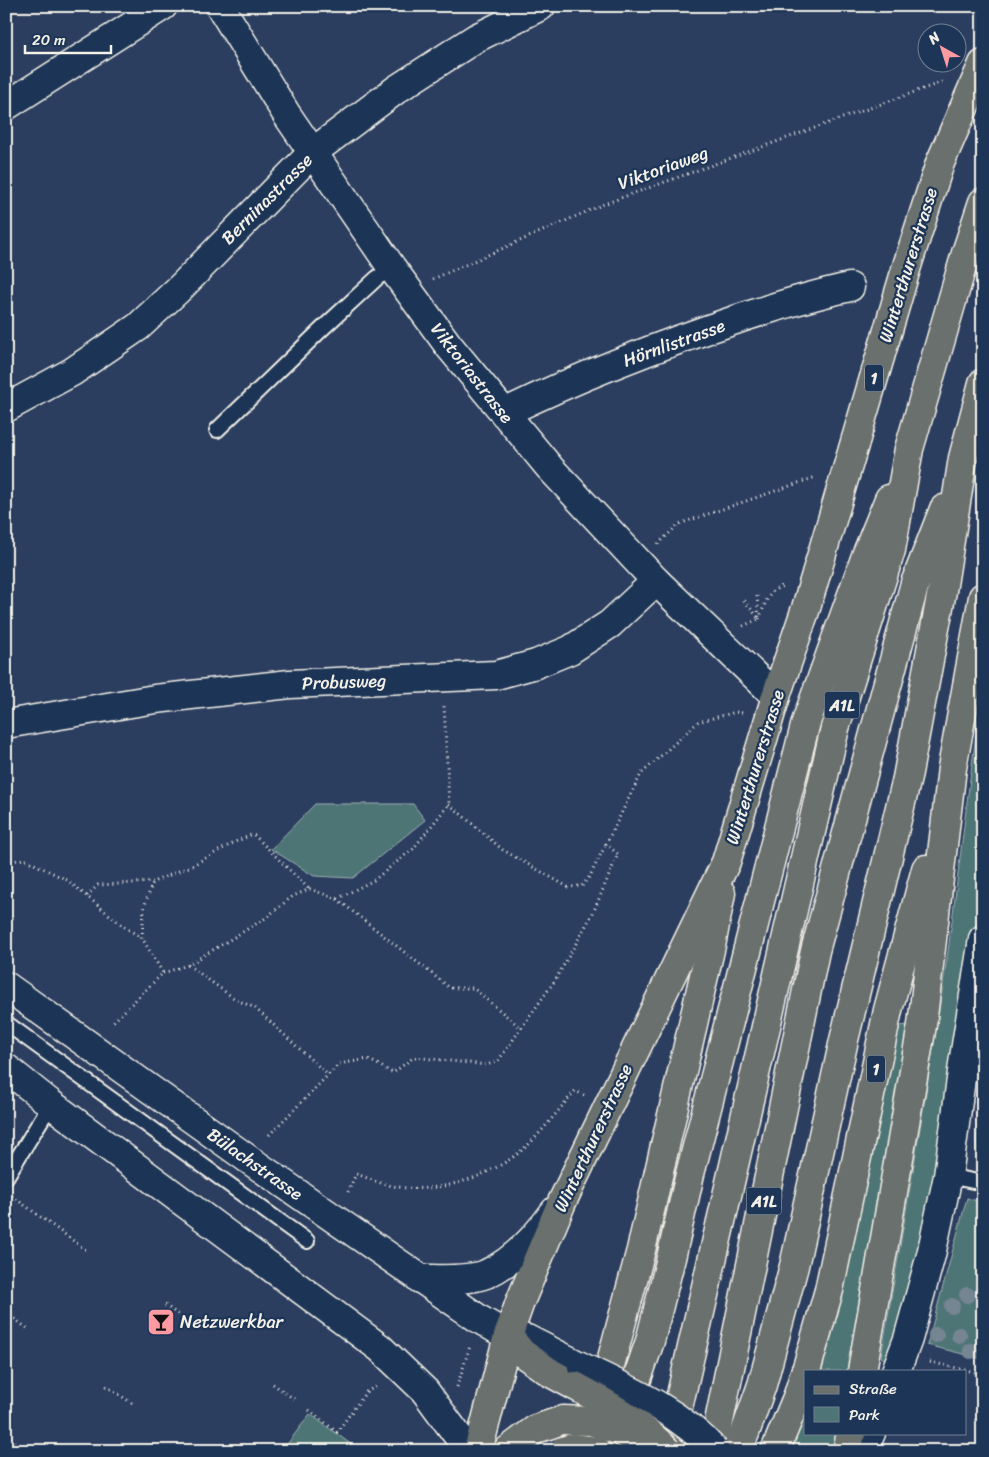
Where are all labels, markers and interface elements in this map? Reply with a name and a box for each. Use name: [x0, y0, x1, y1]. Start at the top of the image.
scale bar: [25, 22, 111, 54]
north arrow: [916, 22, 966, 72]
text: N: [922, 25, 946, 52]
text: 20 m: [32, 27, 66, 53]
street label: Viktoriaweg: [613, 137, 713, 199]
street label: Berninastrasse: [213, 145, 321, 253]
street label: Winterthurerstrasse: [869, 183, 947, 346]
street label: Hörnlistrasse: [618, 310, 730, 376]
street label: Viktoriastrasse: [422, 315, 522, 431]
road number: 1: [865, 364, 883, 392]
street label: Probusweg: [301, 665, 387, 699]
street label: Winterthurerstrasse: [716, 685, 794, 848]
road number: A1L: [824, 692, 860, 718]
road number: 1: [867, 1056, 885, 1082]
street label: Winterthurerstrasse: [545, 1058, 642, 1217]
street label: Bülachstrasse: [200, 1119, 310, 1209]
road number: A1L: [746, 1188, 782, 1214]
place label: Netzwerkbar: [180, 1306, 284, 1338]
bar icon: Netzwerkbar: [146, 1307, 176, 1337]
legend: [804, 1370, 966, 1434]
text: Straße: [849, 1376, 897, 1402]
text: Park: [849, 1402, 880, 1428]

